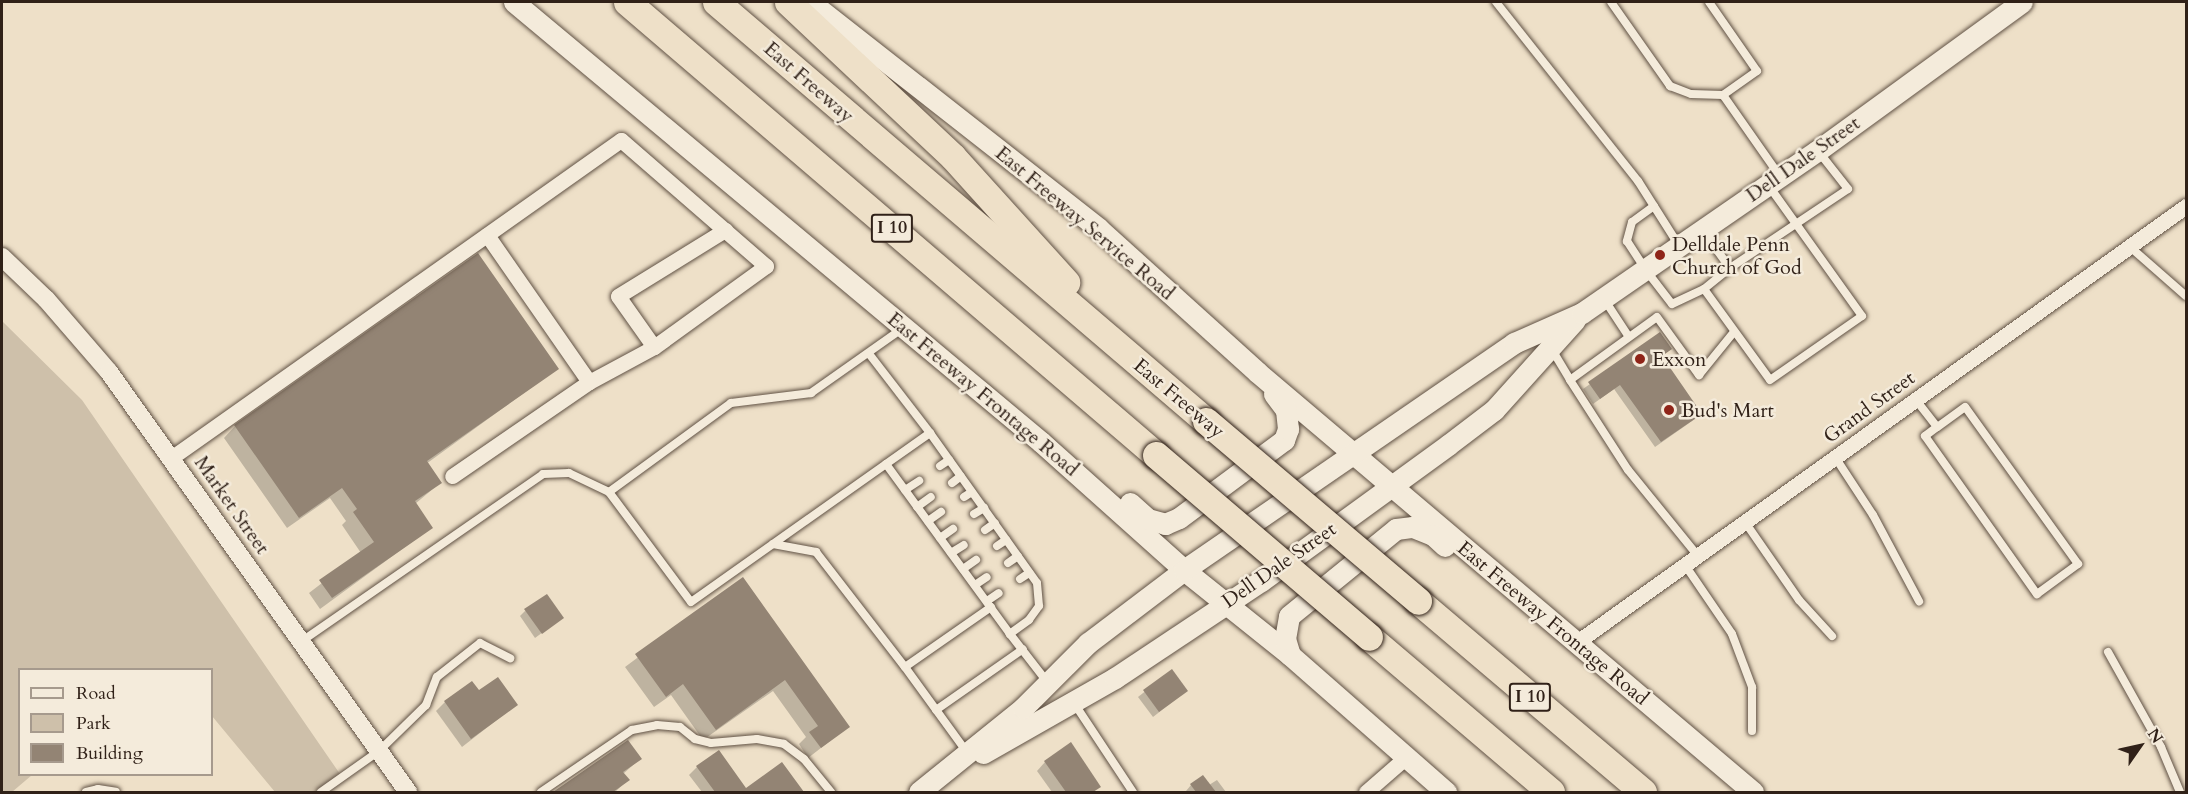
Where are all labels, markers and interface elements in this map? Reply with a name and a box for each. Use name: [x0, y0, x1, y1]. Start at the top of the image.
street label: East Freeway: [759, 36, 859, 128]
street label: Dell Dale Street: [1741, 111, 1865, 207]
street label: East Freeway Service Road: [991, 141, 1179, 305]
road number: I 10: [870, 213, 914, 243]
place label: Delldale Penn Church of God: [1672, 232, 1802, 279]
marker: Delldale Penn Church of God: [1653, 248, 1667, 262]
street label: East Freeway Frontage Road: [882, 307, 1084, 481]
place label: Exxon: [1652, 347, 1706, 371]
marker: Exxon: [1633, 352, 1647, 366]
street label: East Freeway: [1129, 353, 1229, 443]
street label: Grand Street: [1819, 366, 1919, 448]
place label: Bud's Mart: [1681, 398, 1774, 422]
marker: Bud's Mart: [1662, 403, 1676, 417]
street label: Market Street: [189, 451, 275, 559]
street label: Dell Dale Street: [1217, 517, 1341, 613]
street label: East Freeway Frontage Road: [1452, 536, 1654, 710]
legend: [18, 668, 213, 776]
text: Road: [76, 681, 116, 706]
road number: I 10: [1508, 682, 1552, 712]
text: Park: [76, 711, 111, 736]
north arrow: [2110, 716, 2170, 776]
text: N: [2142, 724, 2168, 748]
text: Building: [76, 741, 143, 766]

